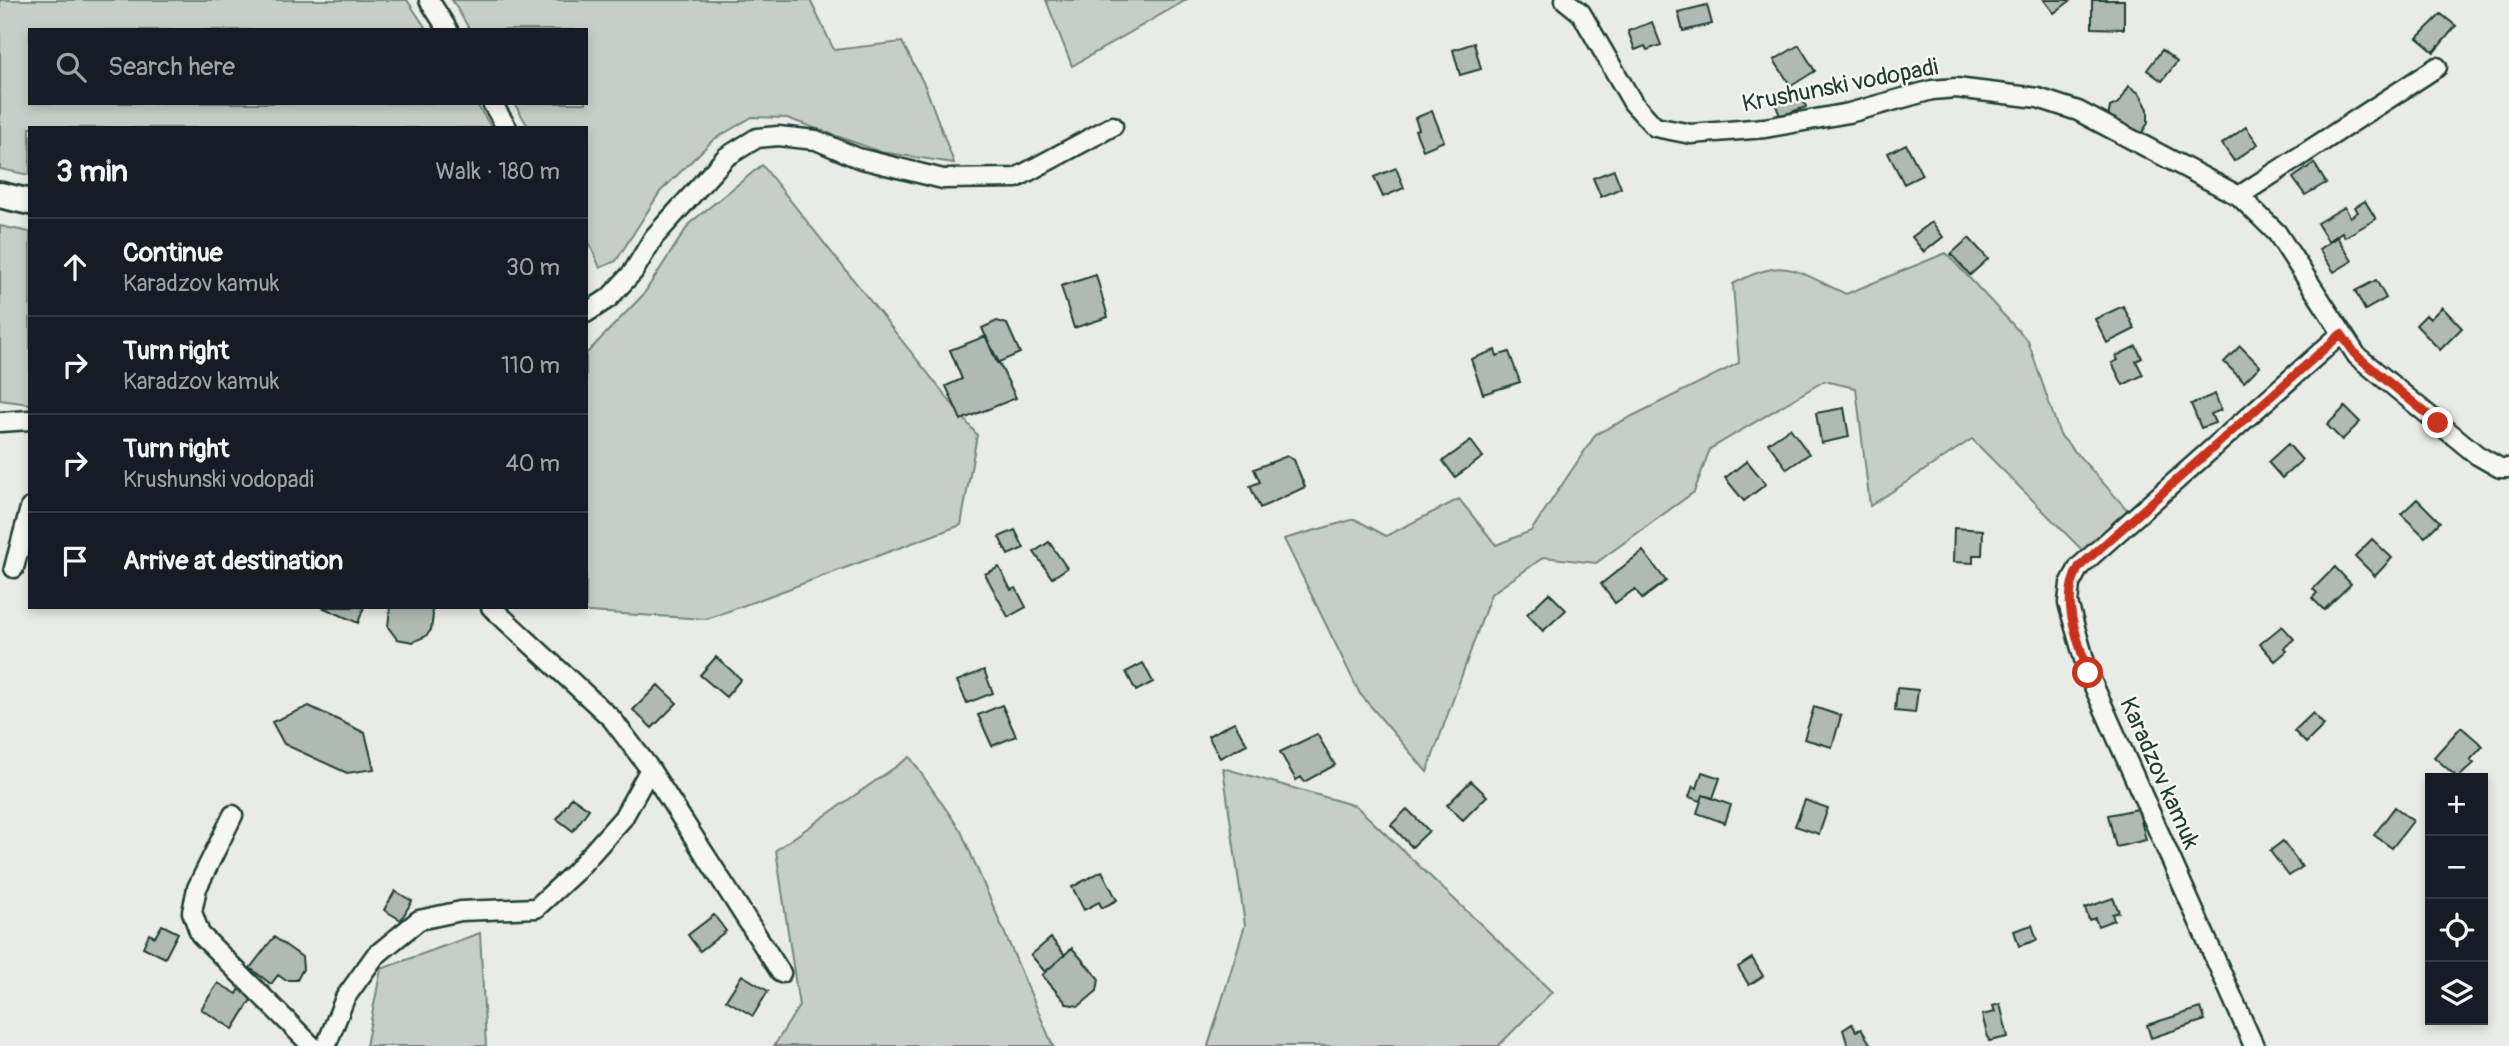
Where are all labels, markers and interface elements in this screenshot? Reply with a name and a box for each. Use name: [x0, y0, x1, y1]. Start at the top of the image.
search box: [28, 28, 588, 105]
icon: search: [52, 48, 90, 86]
text: Search here: [108, 51, 235, 83]
street label: Krushunski vodopadi: [1740, 52, 1941, 119]
text: 3 min: [56, 153, 128, 190]
text: Walk · 180 m: [435, 157, 560, 186]
text: Continue: [123, 237, 223, 269]
icon: ahead: [56, 248, 94, 286]
text: 30 m: [506, 253, 560, 282]
text: Karadzov kamuk: [123, 269, 279, 298]
text: Turn right: [123, 335, 229, 367]
icon: right: [56, 346, 94, 384]
text: 110 m: [501, 351, 560, 380]
text: Karadzov kamuk: [123, 367, 279, 396]
route end: [2422, 407, 2453, 438]
text: Turn right: [123, 433, 229, 465]
icon: right: [56, 444, 94, 482]
text: 40 m: [506, 449, 560, 478]
text: Krushunski vodopadi: [123, 465, 314, 494]
icon: arrive: [56, 542, 94, 580]
text: Arrive at destination: [123, 545, 343, 577]
route start: [2072, 657, 2103, 688]
street label: Karadzov kamuk: [2113, 693, 2206, 854]
map controls: [2425, 773, 2488, 1025]
button: +: [2425, 773, 2488, 836]
button: −: [2425, 836, 2488, 899]
button: locate: [2425, 899, 2488, 962]
button: layers: [2425, 962, 2488, 1025]

